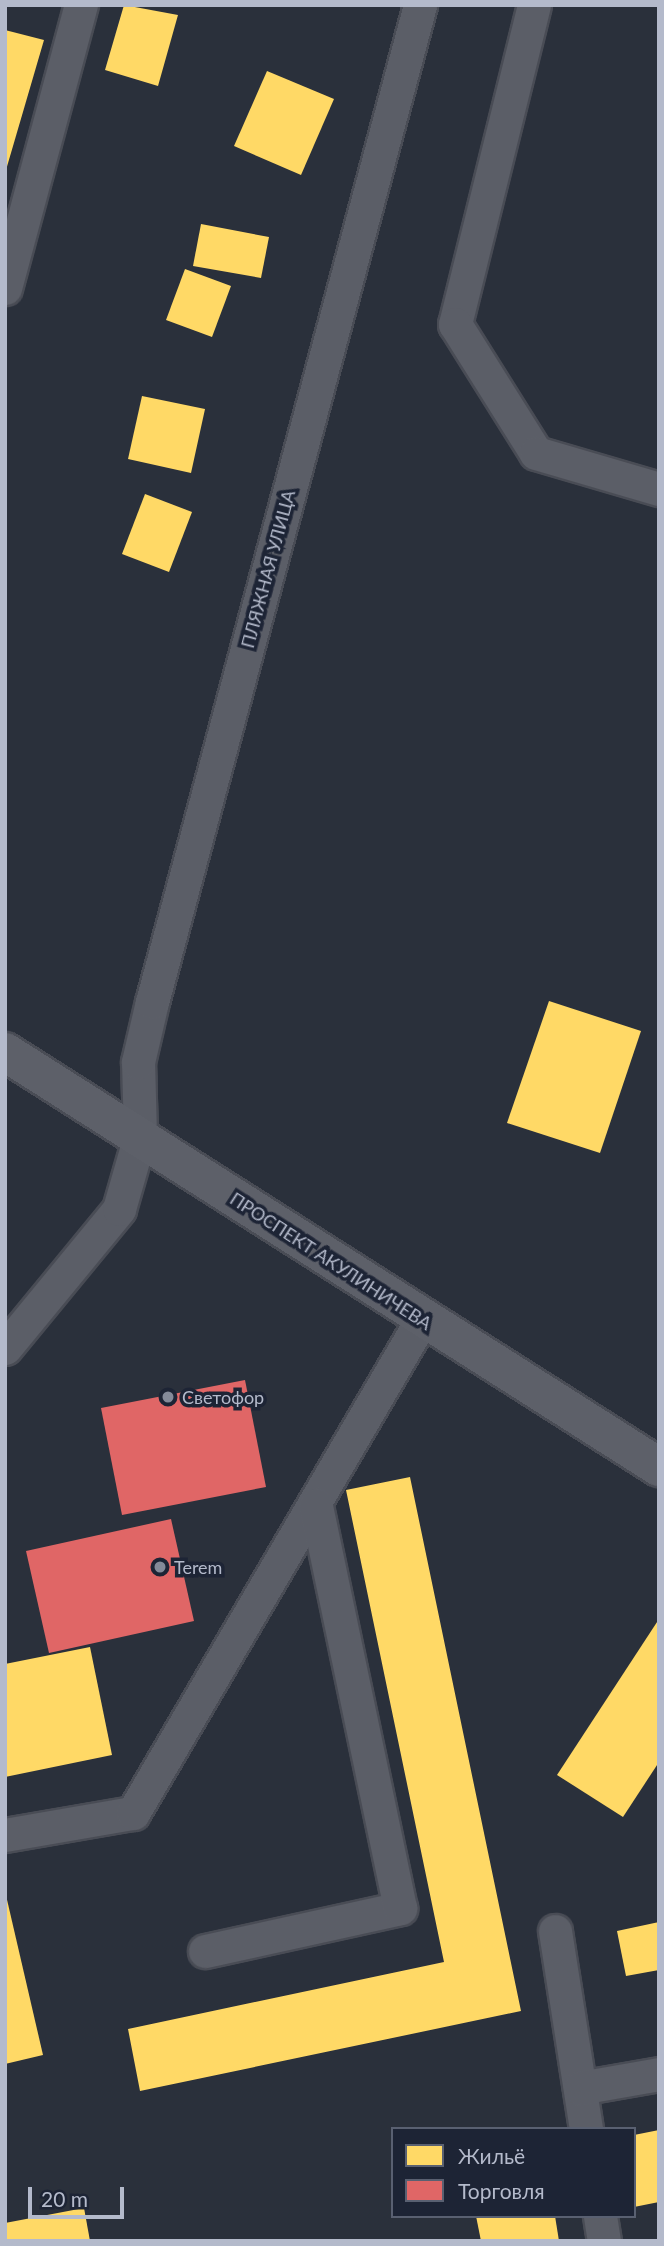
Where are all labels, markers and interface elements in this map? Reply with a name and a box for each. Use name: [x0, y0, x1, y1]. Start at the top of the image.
street label: ПЛЯЖНАЯ УЛИЦА: [237, 488, 299, 650]
street label: ПРОСПЕКТ АКУЛИНИЧЕВА: [226, 1188, 436, 1334]
place label: Светофор: [182, 1386, 264, 1408]
marker: Светофор: [160, 1389, 176, 1405]
place label: Terem: [174, 1556, 222, 1578]
marker: Terem: [152, 1559, 168, 1575]
legend: [391, 2127, 636, 2218]
text: Жильё: [458, 2143, 525, 2168]
scale bar: [32, 2172, 128, 2216]
text: Торговля: [458, 2178, 545, 2203]
text: 20 m: [41, 2186, 88, 2211]

